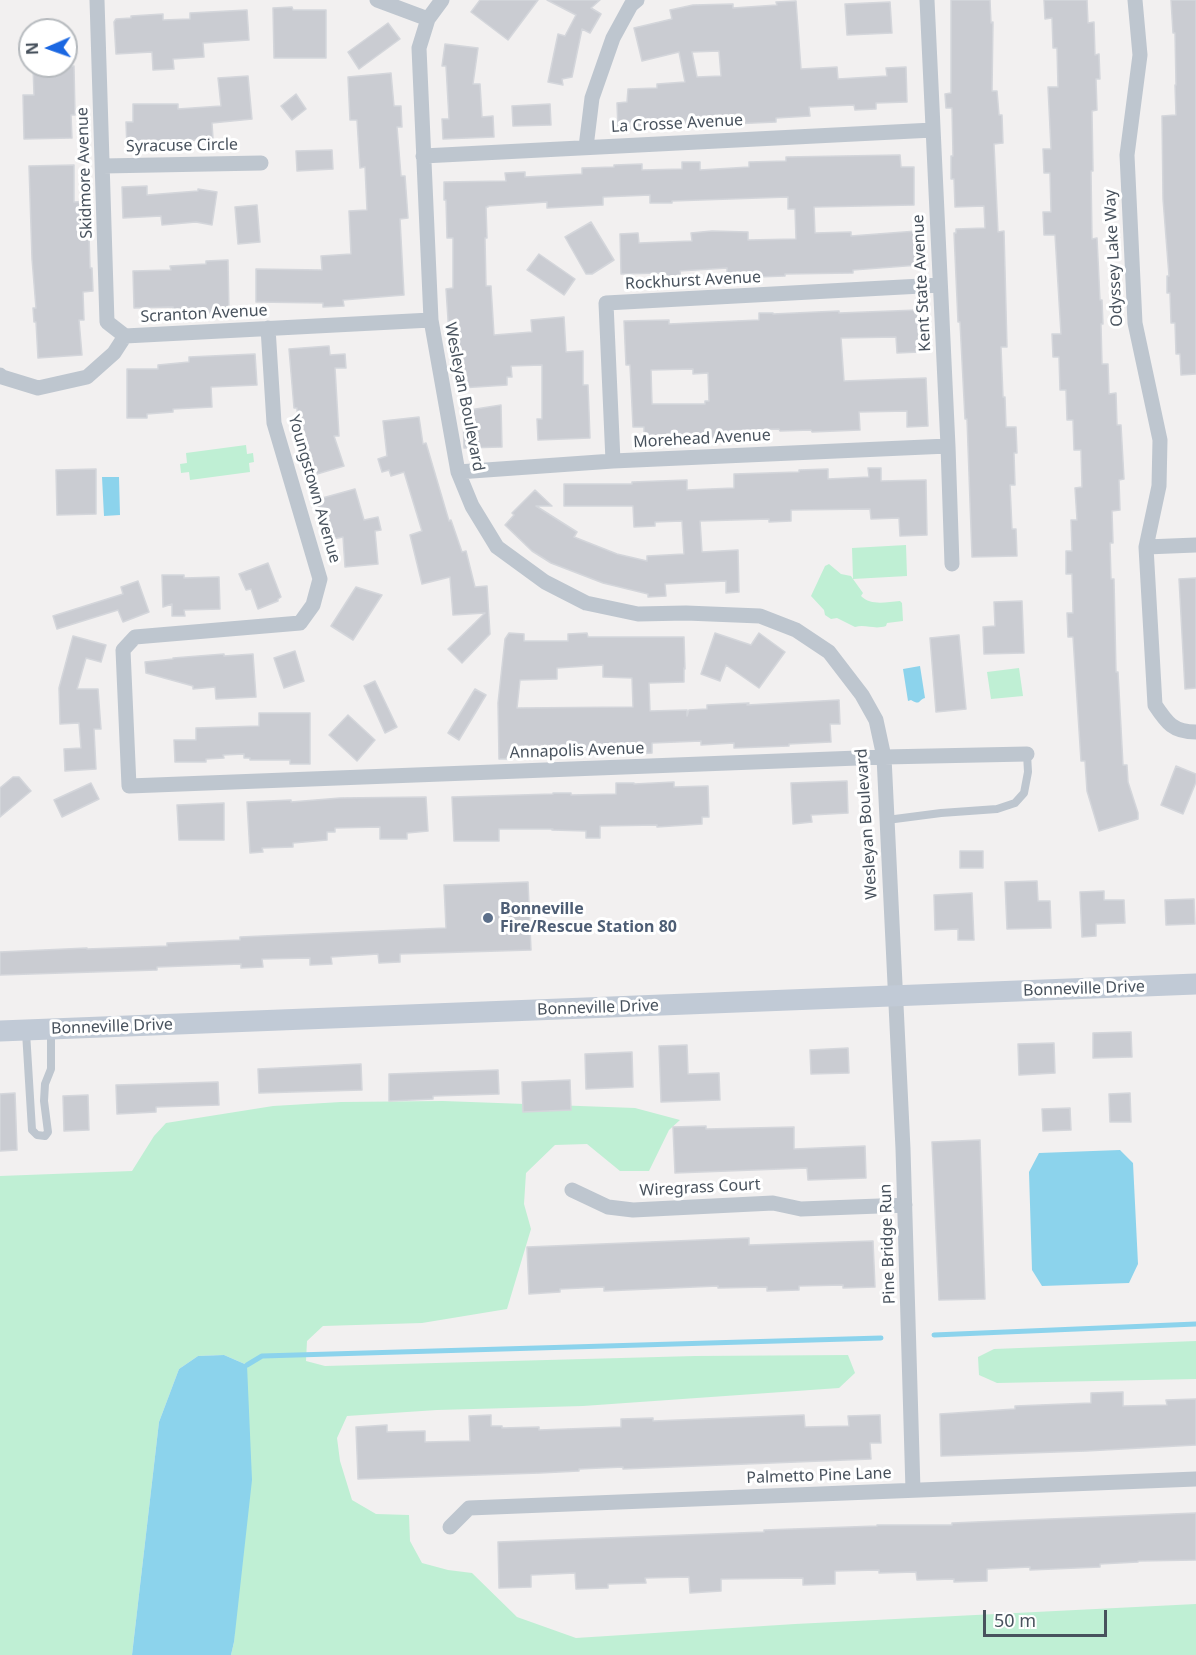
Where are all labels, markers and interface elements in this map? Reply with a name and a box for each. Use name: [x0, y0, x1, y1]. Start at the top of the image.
north arrow: [18, 18, 78, 78]
text: N: [21, 42, 43, 55]
street label: Skidmore Avenue: [73, 107, 97, 239]
street label: La Crosse Avenue: [610, 111, 744, 137]
street label: Syracuse Circle: [126, 135, 238, 157]
street label: Odyssey Lake Way: [1101, 189, 1127, 327]
street label: Kent State Avenue: [909, 214, 935, 352]
street label: Rockhurst Avenue: [625, 268, 761, 294]
street label: Scranton Avenue: [140, 301, 268, 327]
street label: Wesleyan Boulevard: [440, 321, 488, 473]
street label: Youngstown Avenue: [284, 413, 344, 565]
street label: Morehead Avenue: [633, 426, 771, 452]
street label: Annapolis Avenue: [509, 739, 645, 763]
street label: Wesleyan Boulevard: [852, 748, 882, 900]
place label: Bonneville Fire/Rescue Station 80: [500, 899, 677, 937]
marker: Bonneville Fire/Rescue Station 80: [481, 911, 495, 925]
street label: Bonneville Drive: [1023, 977, 1145, 1001]
street label: Bonneville Drive: [537, 996, 659, 1020]
street label: Bonneville Drive: [51, 1015, 173, 1039]
street label: Wiregrass Court: [639, 1175, 761, 1201]
street label: Pine Bridge Run: [876, 1183, 900, 1305]
street label: Palmetto Pine Lane: [746, 1464, 892, 1488]
scale bar: [986, 1598, 1110, 1636]
text: 50 m: [994, 1608, 1036, 1632]

